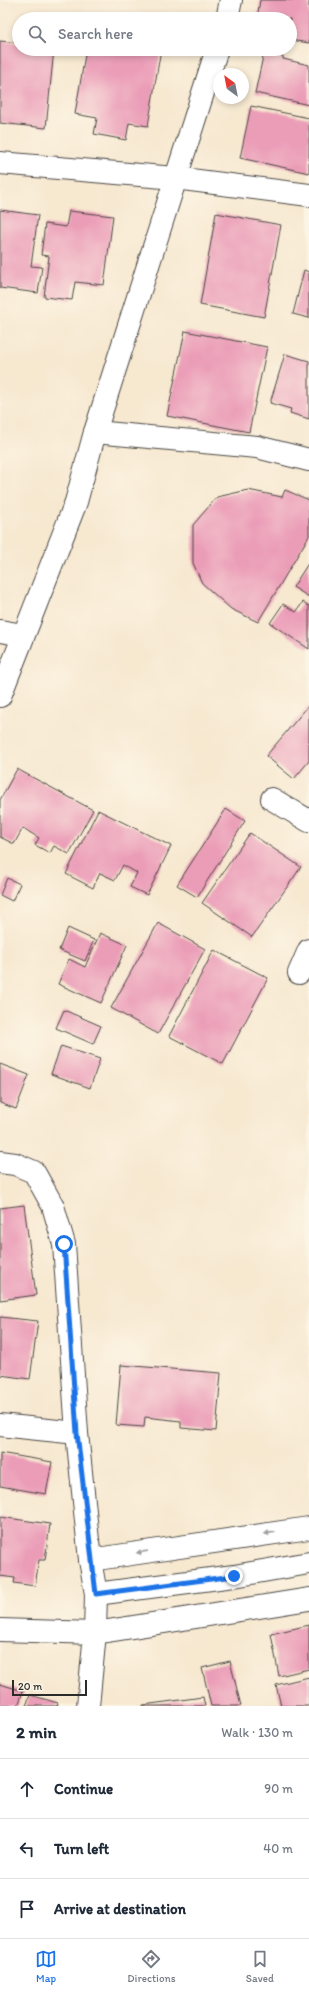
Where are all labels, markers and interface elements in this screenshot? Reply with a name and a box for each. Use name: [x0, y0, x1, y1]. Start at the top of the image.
search box: [12, 12, 297, 56]
icon: search: [26, 23, 48, 45]
text: Search here: [58, 25, 133, 43]
north arrow: [213, 68, 249, 104]
route start: [55, 1235, 73, 1253]
one-way arrow: [264, 1530, 276, 1536]
one-way arrow: [136, 1549, 148, 1555]
route end: [225, 1567, 243, 1585]
scale bar: [12, 1678, 87, 1697]
text: 20 m: [18, 1680, 42, 1693]
text: 2 min: [16, 1722, 56, 1742]
text: Walk · 130 m: [221, 1725, 293, 1740]
icon: ahead: [16, 1778, 38, 1800]
text: Continue: [54, 1780, 113, 1798]
text: 90 m: [264, 1781, 293, 1796]
icon: left: [16, 1838, 38, 1860]
text: Turn left: [54, 1840, 109, 1858]
text: 40 m: [263, 1841, 293, 1856]
icon: arrive: [16, 1898, 38, 1920]
text: Arrive at destination: [54, 1900, 186, 1918]
tab: Map: [35, 1948, 57, 1985]
tab: Directions: [127, 1948, 176, 1985]
tab: Saved: [246, 1948, 274, 1985]

